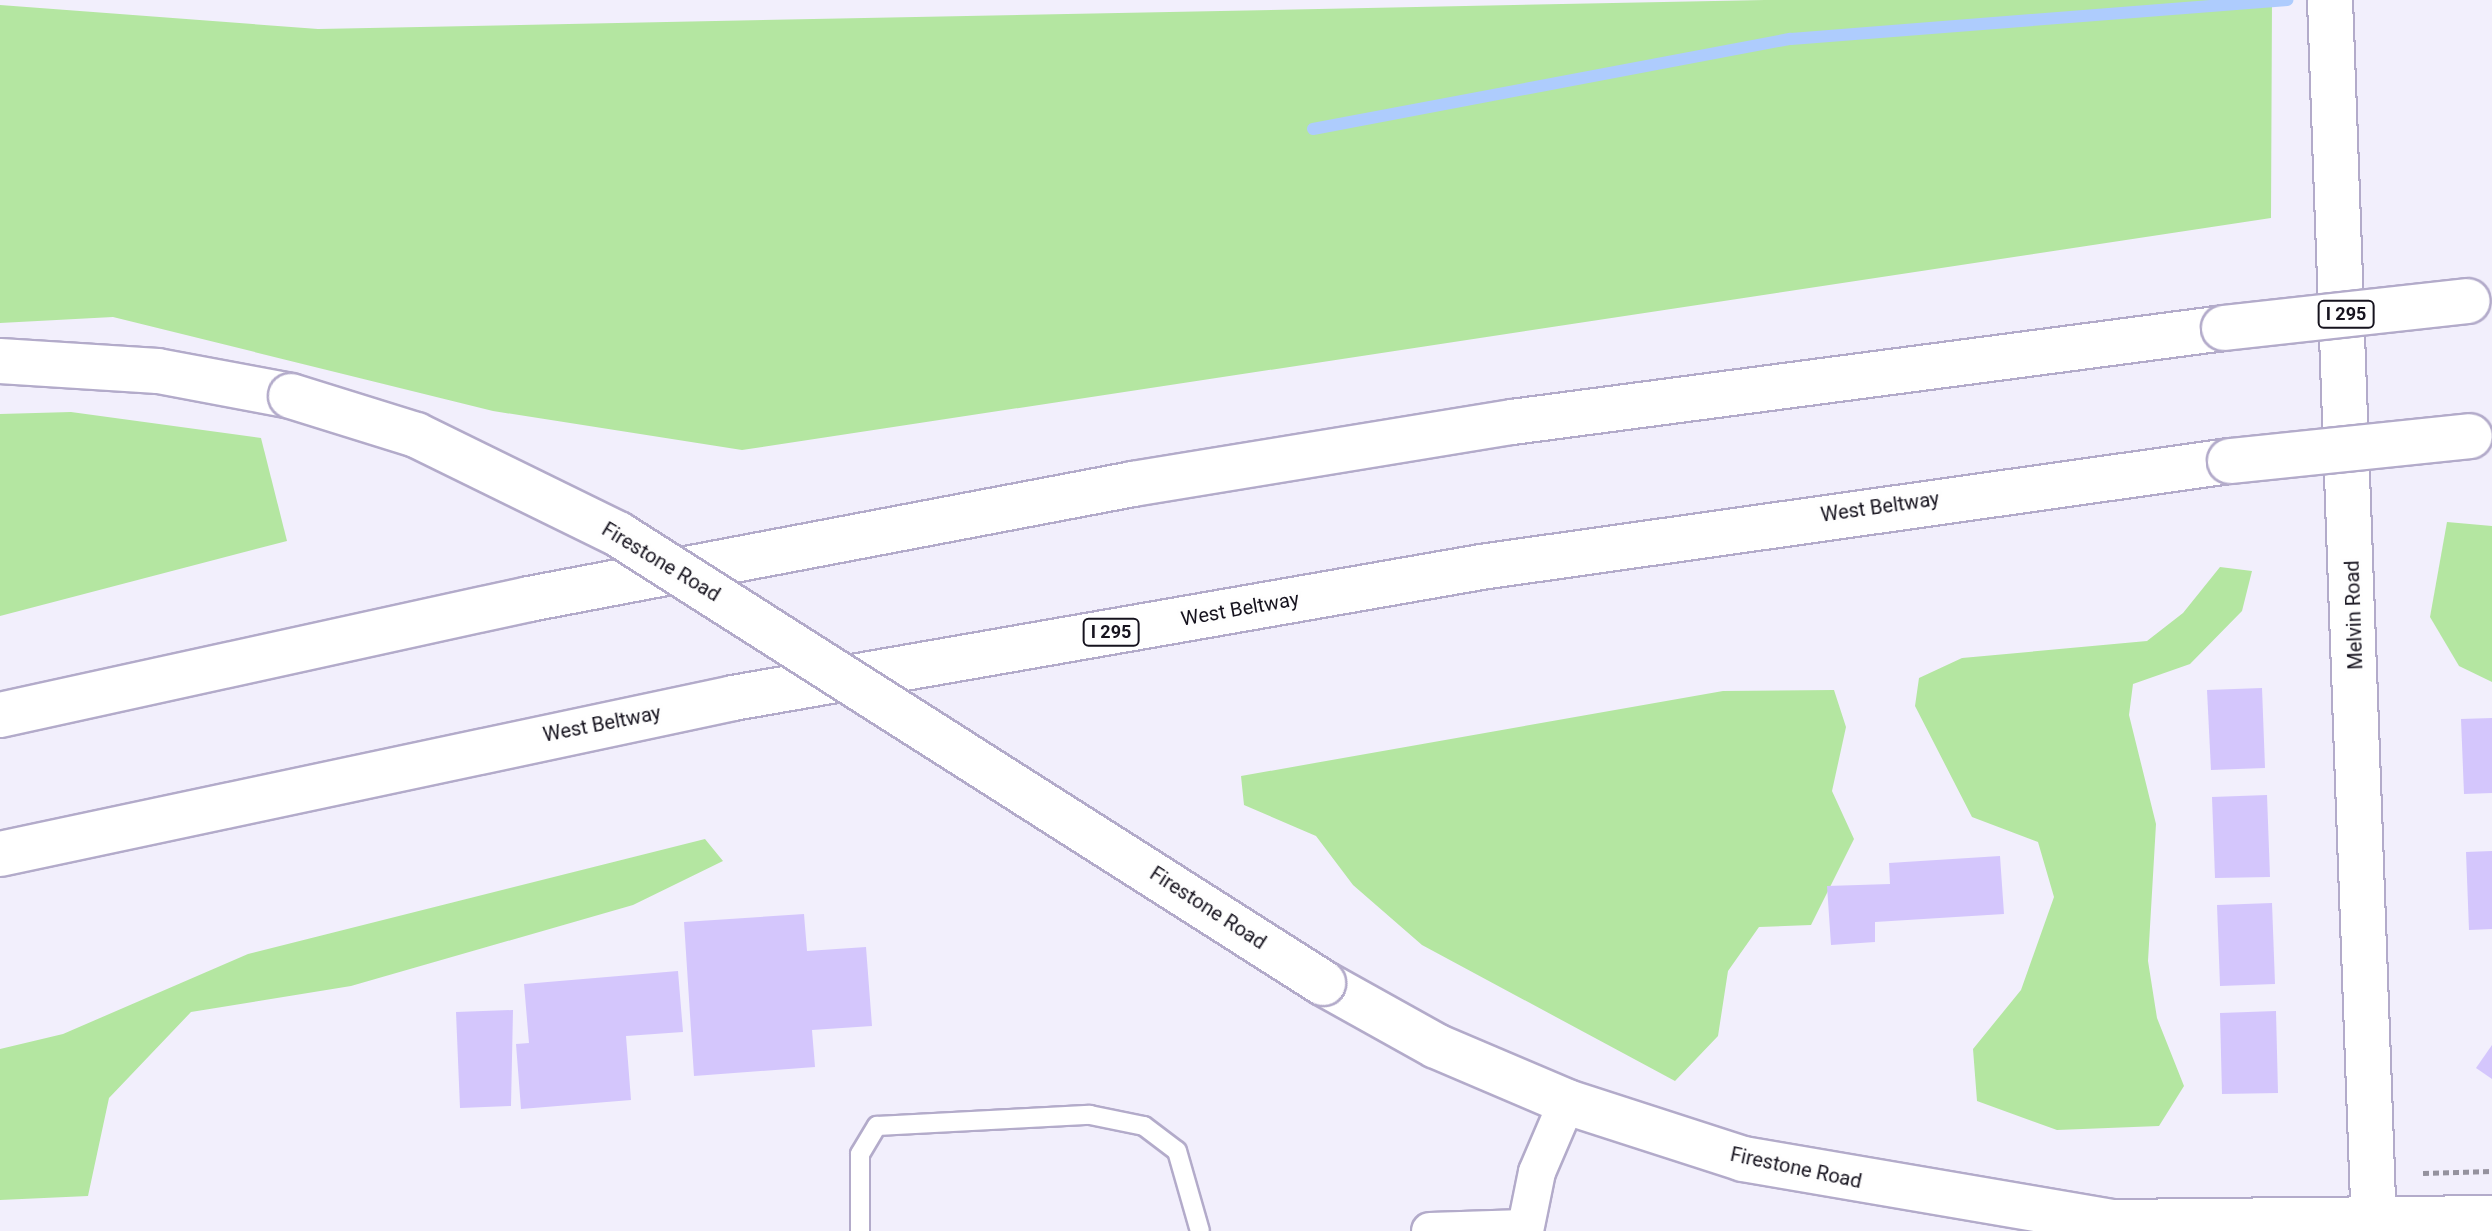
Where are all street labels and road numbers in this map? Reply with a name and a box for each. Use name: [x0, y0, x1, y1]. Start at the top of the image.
road number: I 295: [2316, 300, 2376, 328]
street label: West Beltway: [1819, 487, 1941, 527]
street label: Firestone Road: [598, 517, 724, 607]
street label: Melvin Road: [2340, 560, 2368, 670]
street label: West Beltway: [1179, 587, 1301, 631]
road number: I 295: [1081, 618, 1141, 646]
street label: West Beltway: [541, 701, 663, 747]
street label: Firestone Road: [1145, 862, 1271, 954]
street label: Firestone Road: [1728, 1142, 1864, 1194]

